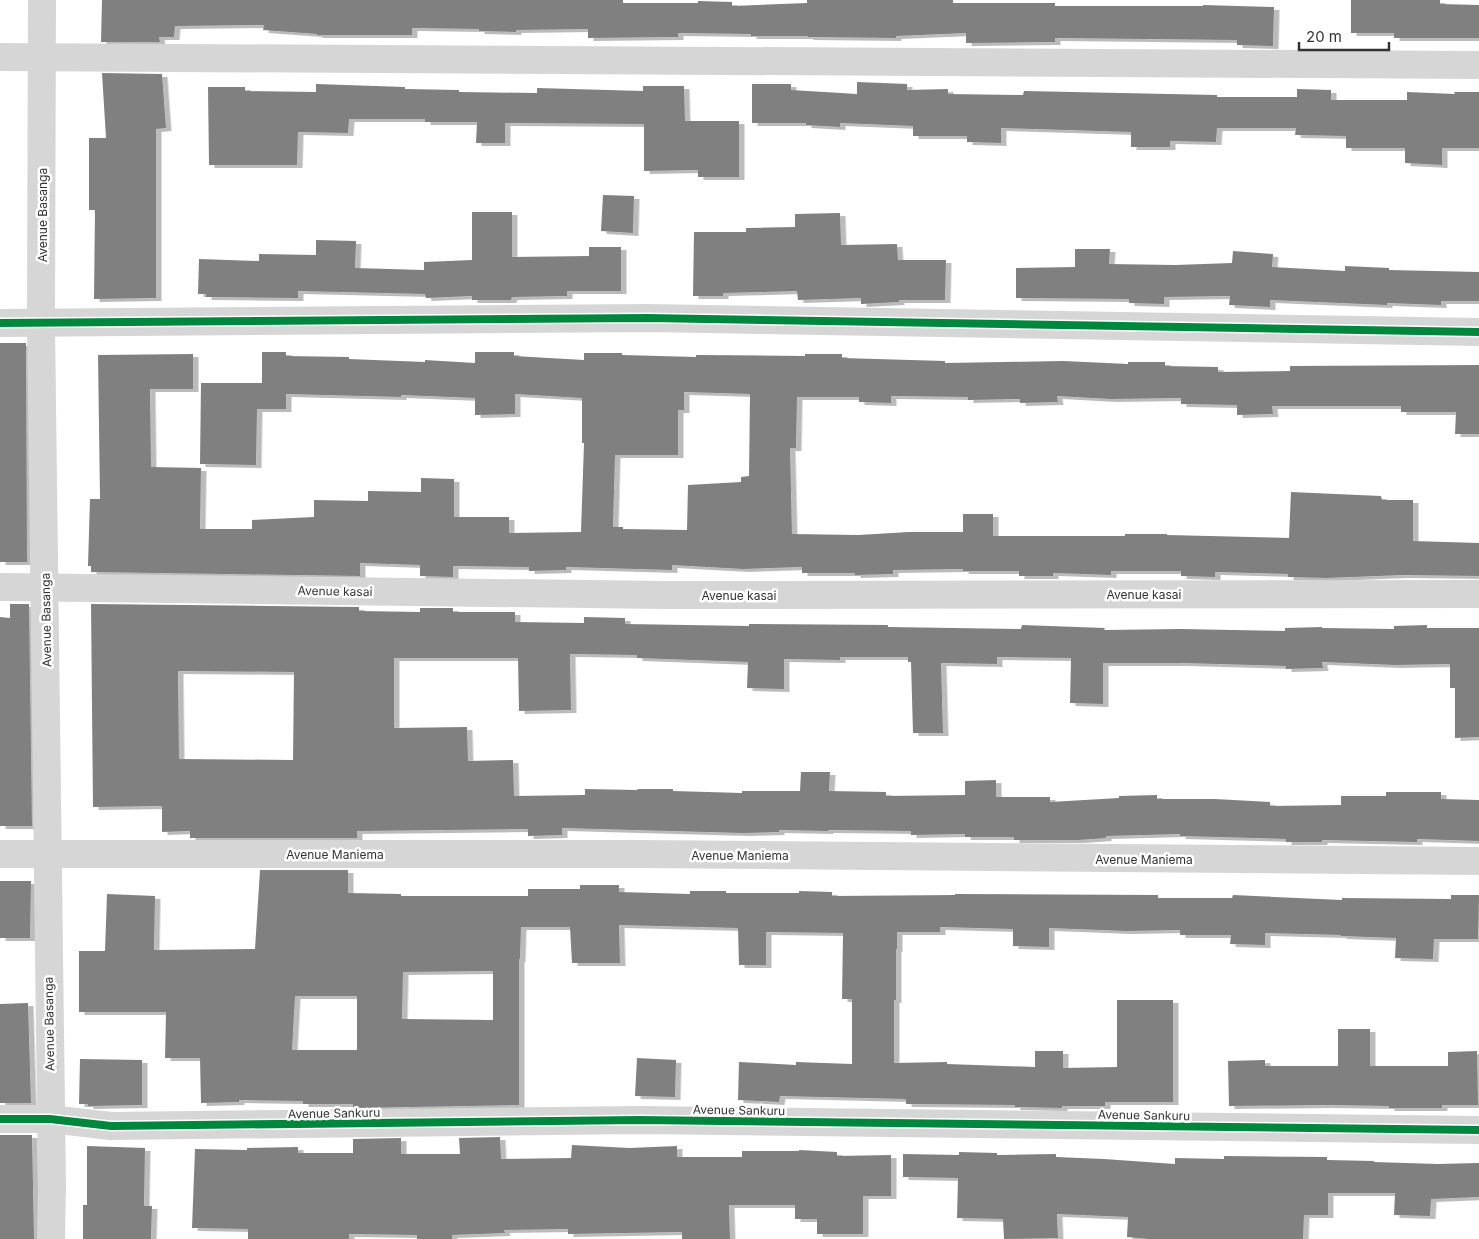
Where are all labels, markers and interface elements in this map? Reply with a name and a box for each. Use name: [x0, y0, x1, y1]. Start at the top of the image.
scale bar: [1299, 20, 1389, 52]
text: 20 m: [1306, 27, 1342, 46]
street label: Avenue Basanga: [35, 168, 50, 262]
street label: Avenue Basanga: [38, 573, 54, 667]
street label: Avenue kasai: [297, 583, 373, 599]
street label: Avenue kasai: [1107, 587, 1182, 602]
street label: Avenue kasai: [702, 588, 777, 603]
street label: Avenue Maniema: [286, 847, 384, 862]
street label: Avenue Maniema: [691, 848, 789, 863]
street label: Avenue Maniema: [1095, 852, 1193, 867]
street label: Avenue Basanga: [41, 977, 57, 1071]
street label: Avenue Sankuru: [693, 1102, 785, 1118]
street label: Avenue Sankuru: [288, 1105, 380, 1121]
street label: Avenue Sankuru: [1098, 1107, 1190, 1123]

